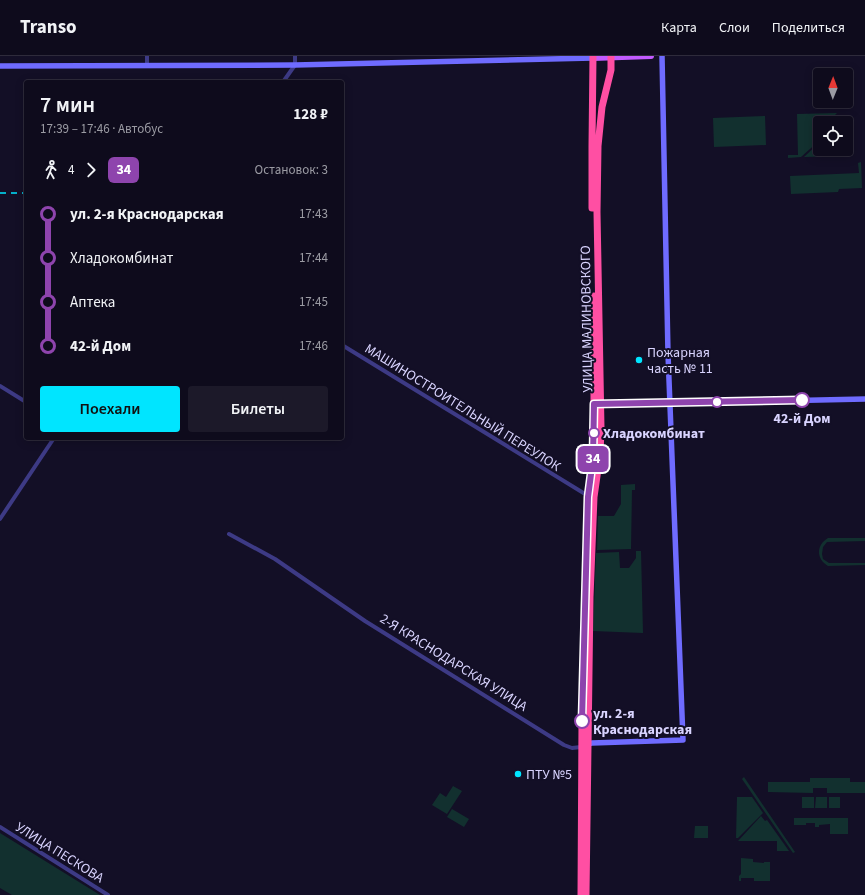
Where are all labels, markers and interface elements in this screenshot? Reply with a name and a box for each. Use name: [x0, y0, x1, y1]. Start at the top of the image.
text: Transo: [20, 14, 77, 41]
text: Карта: [661, 18, 697, 38]
text: Слои: [719, 18, 750, 38]
text: Поделиться: [772, 18, 845, 38]
north arrow: [813, 68, 853, 108]
map controls: [813, 68, 853, 156]
text: 7 мин: [40, 89, 95, 121]
text: 128 ₽: [293, 104, 328, 125]
button: locate: [813, 116, 853, 156]
text: 17:39 – 17:46 · Автобус: [40, 120, 163, 138]
icon: walk: [40, 159, 62, 181]
icon: forward: [80, 159, 102, 181]
text: 34: [116, 160, 131, 180]
text: 4: [68, 161, 74, 179]
text: Остановок: 3: [255, 161, 328, 179]
text: ул. 2-я Краснодарская: [70, 204, 224, 225]
text: 17:43: [299, 205, 328, 223]
street label: УЛИЦА МАЛИНОВСКОГО: [576, 245, 598, 393]
text: Хладокомбинат: [70, 248, 173, 269]
text: 17:44: [299, 249, 328, 267]
text: Аптека: [70, 292, 115, 313]
text: 17:45: [299, 293, 328, 311]
text: 42-й Дом: [70, 336, 131, 357]
text: 17:46: [299, 337, 328, 355]
street label: МАШИНОСТРОИТЕЛЬНЫЙ ПЕРЕУЛОК: [361, 339, 565, 477]
place label: Пожарная часть № 11: [647, 343, 713, 379]
marker: Пожарная часть № 11: [634, 355, 644, 365]
button: Поехали: [40, 386, 180, 432]
button: Билеты: [188, 386, 328, 432]
marker: 42-й Дом: [794, 392, 810, 408]
unlabelled marker: [711, 396, 723, 408]
place label: 42-й Дом: [773, 409, 831, 429]
place label: Хладокомбинат: [603, 424, 705, 444]
marker: Хладокомбинат: [588, 427, 600, 439]
line badge: 34: [575, 446, 611, 472]
text: 34: [586, 449, 600, 469]
street label: 2-Я КРАСНОДАРСКАЯ УЛИЦА: [376, 609, 532, 717]
place label: ул. 2-я Краснодарская: [593, 704, 692, 740]
marker: ул. 2-я Краснодарская: [574, 713, 590, 729]
place label: ПТУ №5: [526, 765, 572, 785]
marker: ПТУ №5: [513, 769, 523, 779]
street label: УЛИЦА ПЕСКОВА: [11, 818, 108, 888]

